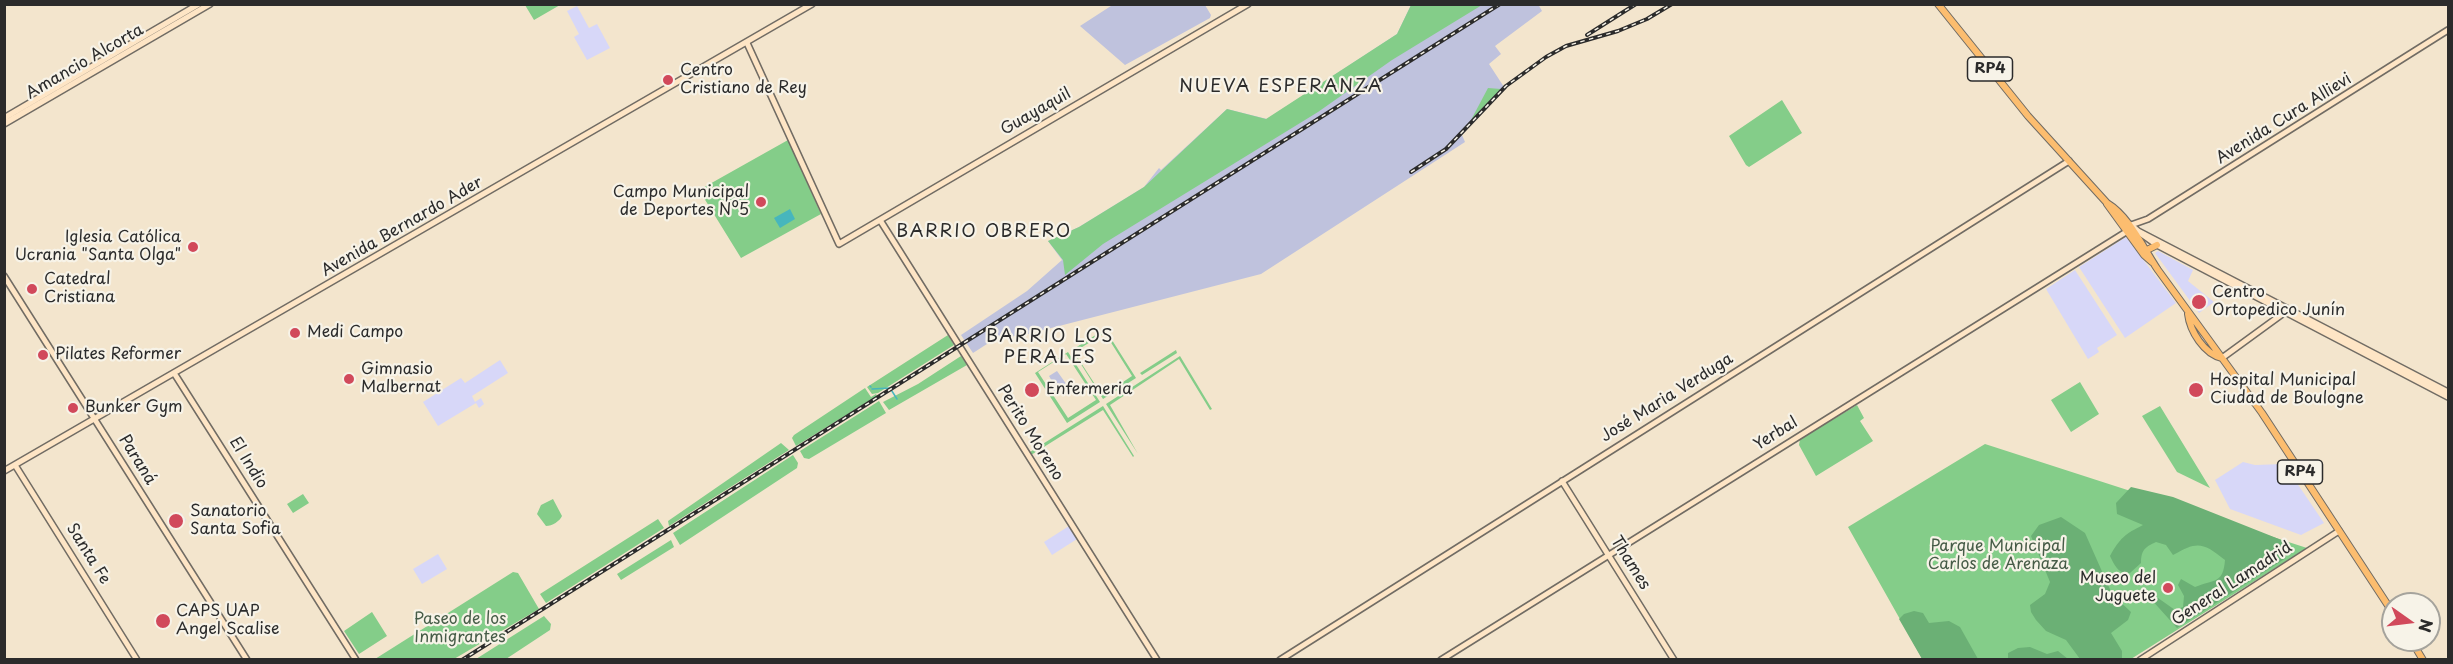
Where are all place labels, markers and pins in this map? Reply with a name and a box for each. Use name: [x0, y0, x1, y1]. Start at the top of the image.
place label: Centro Cristiano de Rey: [680, 61, 807, 99]
marker: Centro Cristiano de Rey: [661, 73, 675, 87]
place label: Campo Municipal de Deportes Nº5: [613, 183, 749, 221]
marker: Campo Municipal de Deportes Nº5: [754, 195, 768, 209]
place label: Iglesia Católica Ucrania "Santa Olga": [15, 228, 181, 266]
marker: Iglesia Católica Ucrania "Santa Olga": [186, 240, 200, 254]
place label: Catedral Cristiana: [44, 270, 115, 308]
marker: Catedral Cristiana: [25, 282, 39, 296]
place label: Centro Ortopedico Junín: [2212, 283, 2345, 321]
marker: Centro Ortopedico Junín: [2190, 293, 2208, 311]
place label: Medi Campo: [307, 323, 403, 343]
marker: Medi Campo: [288, 326, 302, 340]
place label: Pilates Reformer: [55, 345, 181, 365]
marker: Pilates Reformer: [36, 348, 50, 362]
place label: Gimnasio Malbernat: [361, 360, 441, 398]
place label: Hospital Municipal Ciudad de Boulogne: [2210, 371, 2364, 409]
marker: Gimnasio Malbernat: [342, 372, 356, 386]
place label: Enfermeria: [1046, 380, 1132, 400]
marker: Enfermeria: [1023, 381, 1041, 399]
marker: Hospital Municipal Ciudad de Boulogne: [2187, 381, 2205, 399]
place label: Bunker Gym: [85, 398, 183, 418]
marker: Bunker Gym: [66, 401, 80, 415]
place label: Sanatorio Santa Sofia: [190, 502, 281, 540]
marker: Sanatorio Santa Sofia: [167, 512, 185, 530]
place label: Museo del Juguete: [2080, 569, 2156, 607]
marker: Museo del Juguete: [2161, 581, 2175, 595]
place label: CAPS UAP Angel Scalise: [176, 602, 280, 640]
marker: CAPS UAP Angel Scalise: [154, 612, 172, 630]

